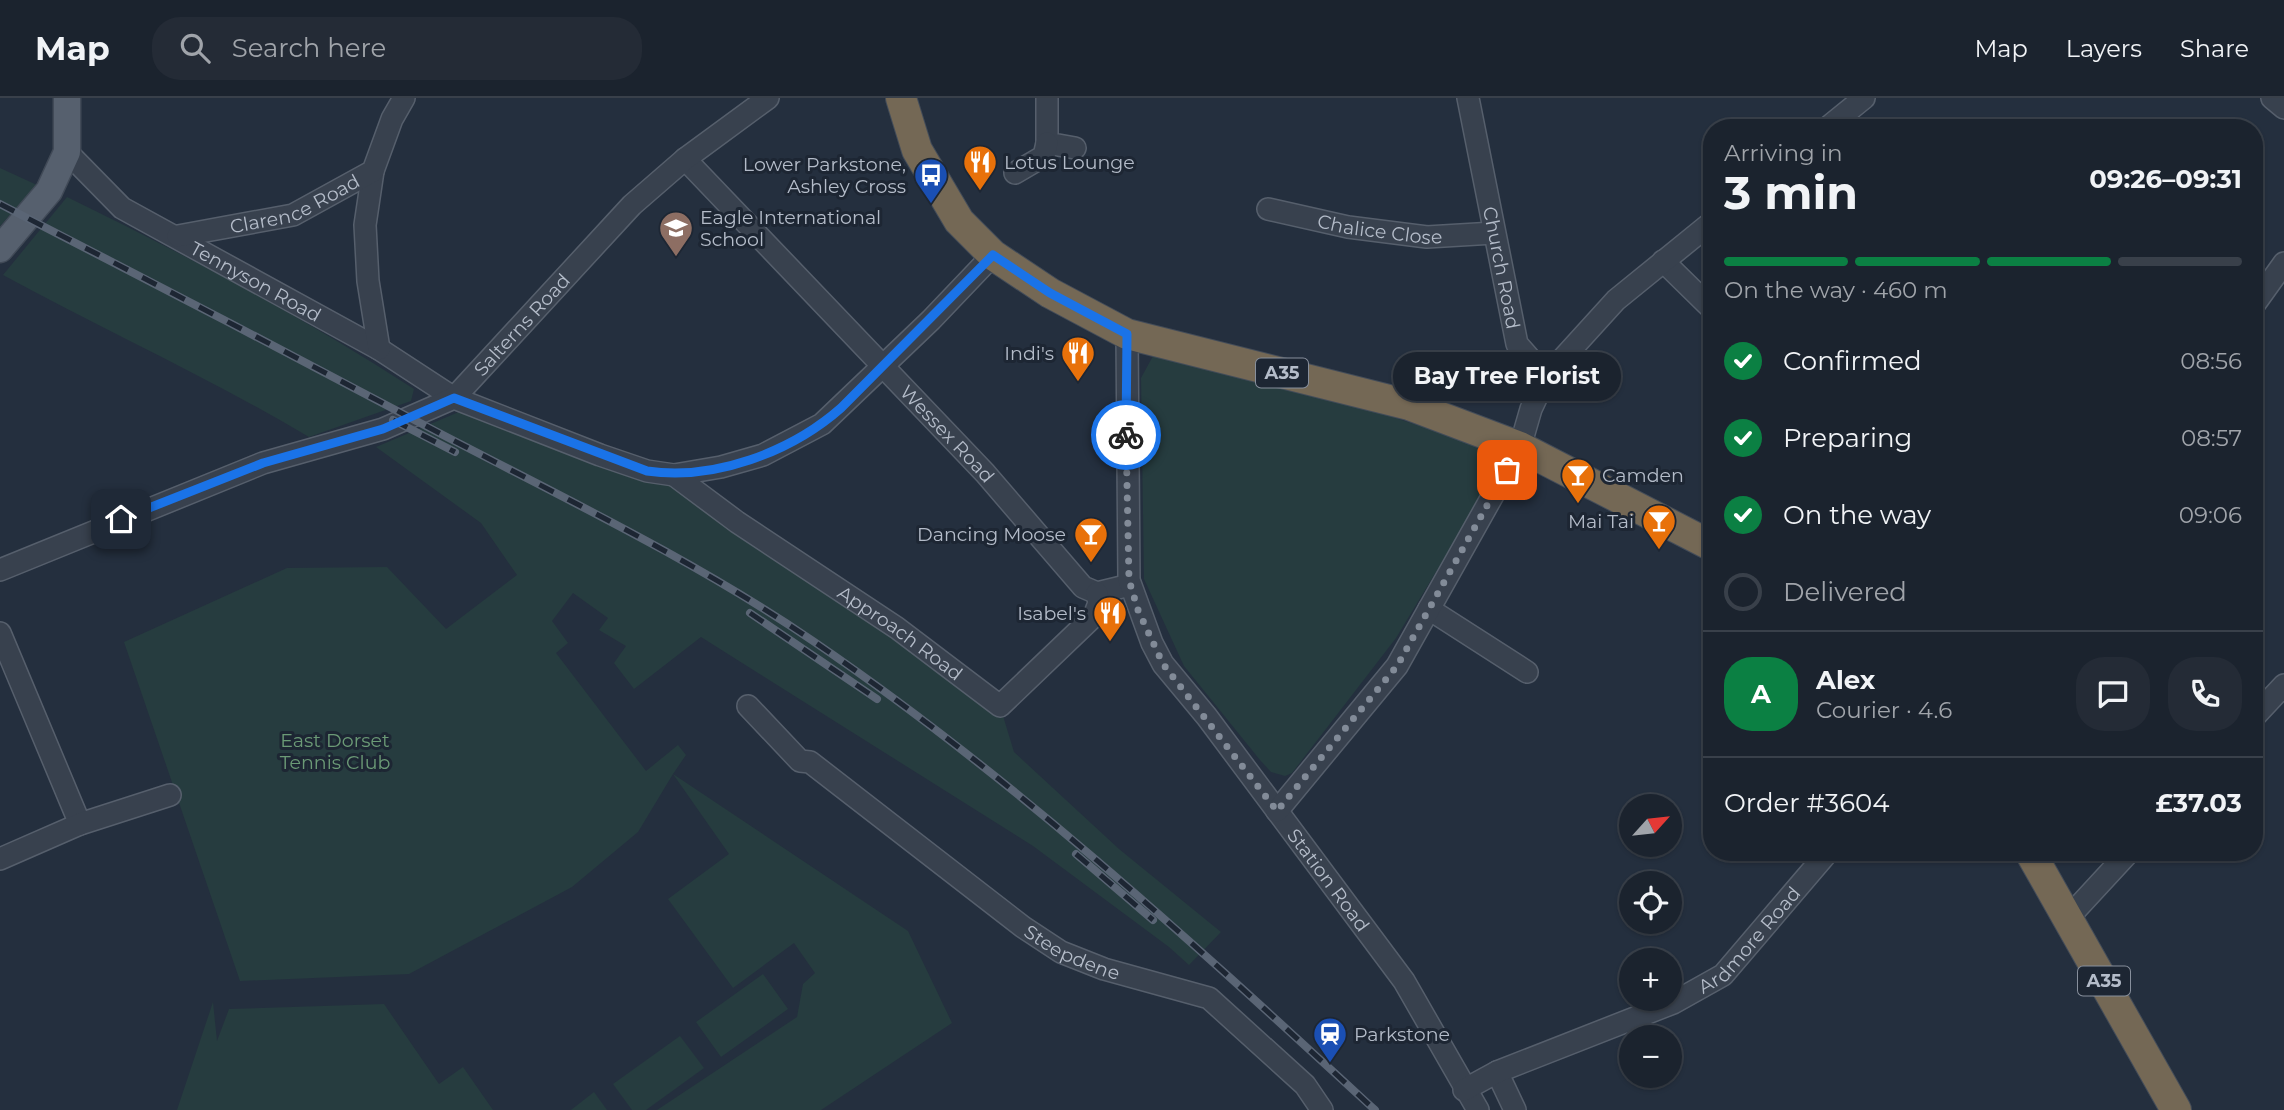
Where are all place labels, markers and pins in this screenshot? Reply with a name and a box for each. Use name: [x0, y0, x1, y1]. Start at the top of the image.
restaurant icon: Lotus Lounge: [961, 143, 999, 192]
place label: Lotus Lounge: [1004, 151, 1135, 174]
place label: Lower Parkstone, Ashley Cross: [743, 153, 906, 198]
bus stop icon: Lower Parkstone, Ashley Cross: [912, 156, 950, 205]
place label: Eagle International School: [700, 206, 881, 251]
school or university icon: Eagle International School: [657, 209, 695, 258]
restaurant icon: Indi's: [1059, 334, 1097, 383]
place label: Indi's: [1004, 342, 1054, 365]
callout: Bay Tree Florist: [1393, 351, 1621, 400]
pin: [1477, 440, 1537, 500]
bar icon: Camden: [1559, 456, 1597, 505]
place label: Camden: [1602, 464, 1684, 487]
pin: [91, 489, 151, 549]
bar icon: Mai Tai: [1640, 502, 1678, 551]
place label: Mai Tai: [1568, 510, 1634, 533]
bar icon: Dancing Moose: [1072, 515, 1110, 564]
place label: Dancing Moose: [917, 523, 1066, 546]
restaurant icon: Isabel's: [1091, 594, 1129, 643]
place label: Isabel's: [1017, 602, 1086, 625]
station icon: Parkstone: [1311, 1015, 1349, 1064]
place label: Parkstone: [1354, 1023, 1450, 1046]

